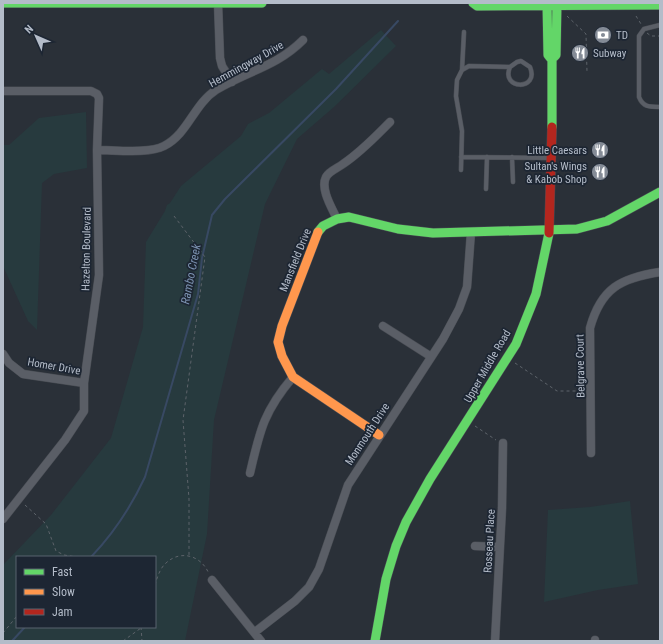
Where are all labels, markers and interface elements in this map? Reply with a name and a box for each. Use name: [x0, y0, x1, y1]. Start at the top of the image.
north arrow: [16, 16, 56, 56]
text: N: [22, 22, 36, 36]
bank icon: TD: [593, 25, 613, 45]
place label: TD: [616, 29, 628, 42]
street label: Hemmingway Drive: [207, 39, 286, 90]
restaurant icon: Subway: [570, 43, 590, 63]
place label: Subway: [593, 47, 627, 60]
restaurant icon: Little Caesars: [590, 140, 610, 160]
place label: Little Caesars: [527, 144, 587, 157]
place label: Sultan's Wings & Kabob Shop: [524, 160, 587, 186]
restaurant icon: Sultan's Wings & Kabob Shop: [590, 162, 610, 182]
street label: Hazelton Boulevard: [79, 207, 94, 291]
street label: Mansfield Drive: [277, 227, 314, 294]
water label: Rambo Creek: [178, 242, 204, 305]
street label: Upper Middle Road: [461, 327, 514, 405]
street label: Belgrave Court: [573, 334, 588, 398]
street label: Homer Drive: [26, 355, 81, 378]
street label: Monmouth Drive: [343, 401, 392, 468]
street label: Rosseau Place: [481, 509, 498, 573]
legend: [16, 556, 156, 628]
text: Fast: [52, 565, 73, 579]
text: Slow: [52, 585, 75, 599]
text: Jam: [52, 605, 73, 619]

